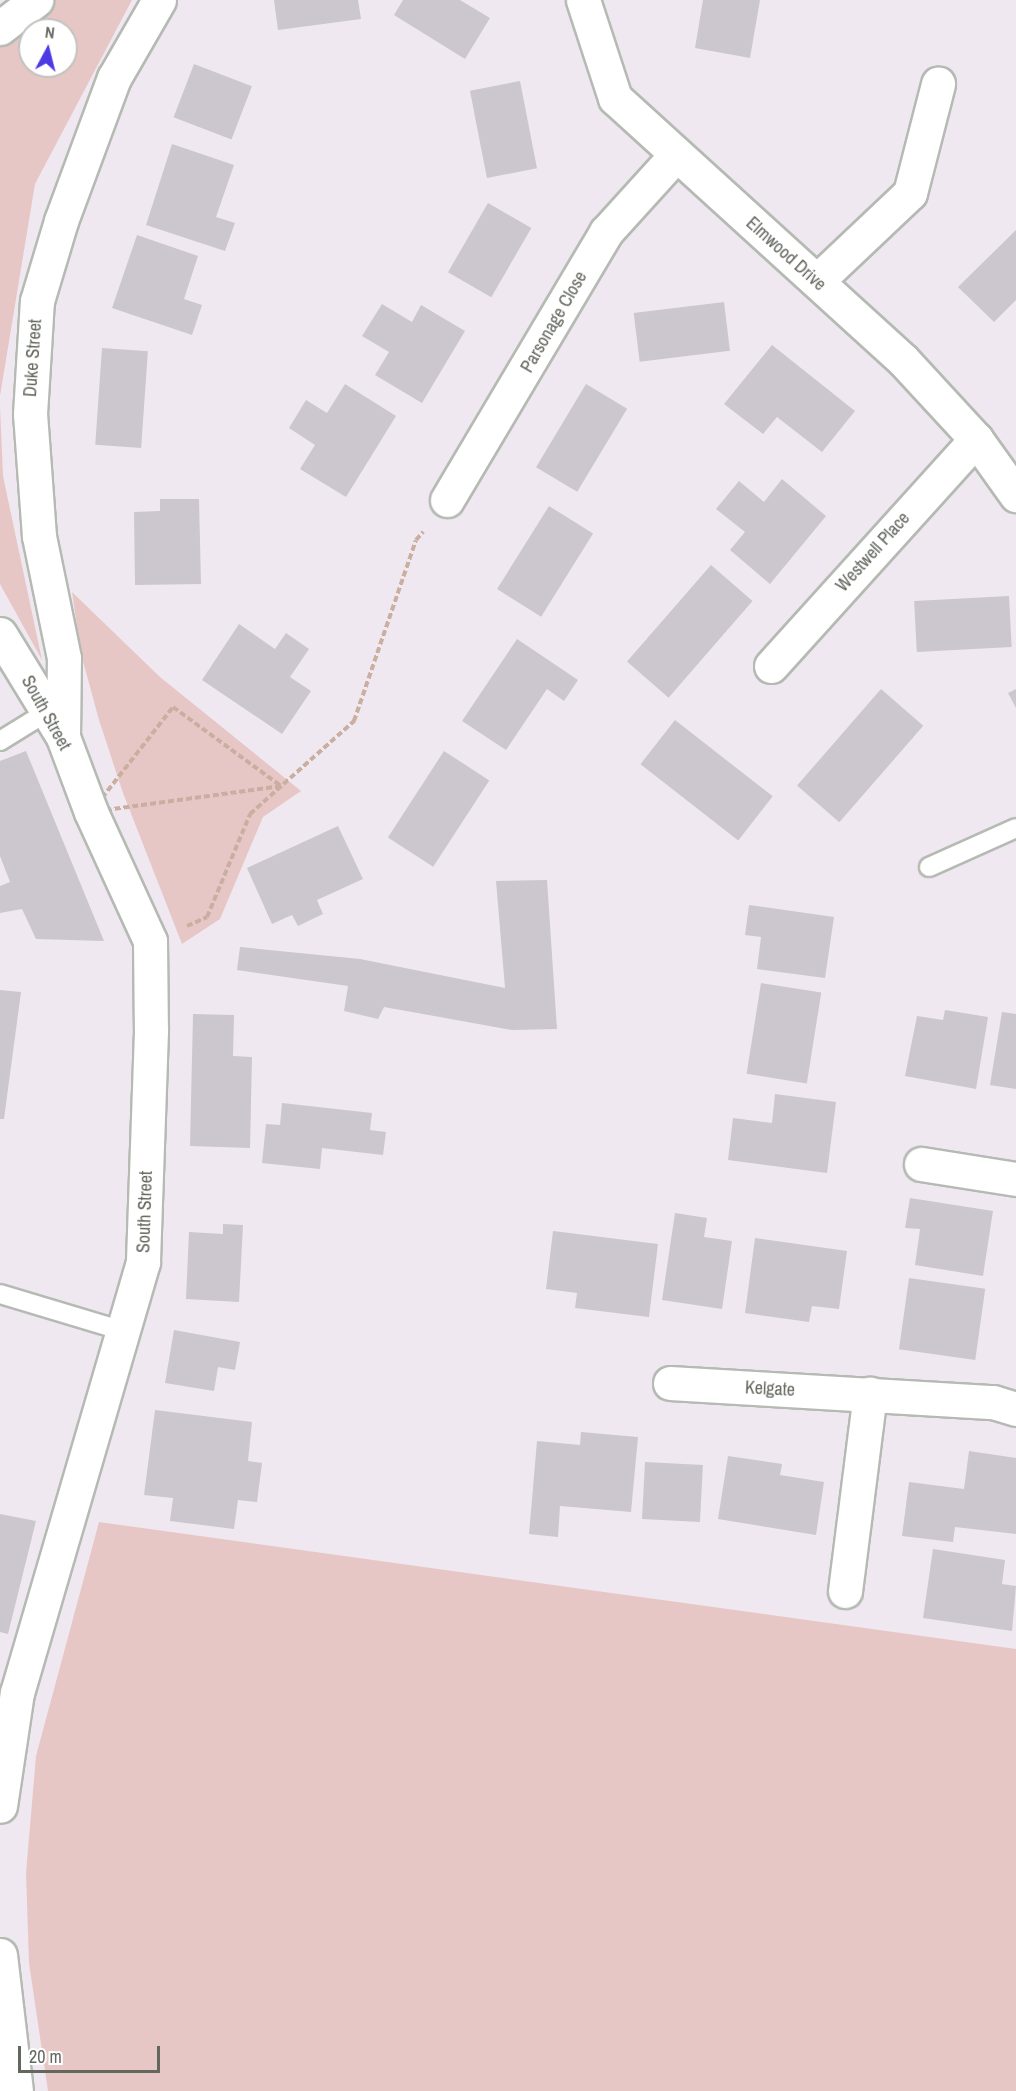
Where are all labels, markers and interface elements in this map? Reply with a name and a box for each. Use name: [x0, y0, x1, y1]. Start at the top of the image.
north arrow: [18, 18, 78, 78]
text: N: [44, 21, 56, 44]
street label: Elmwood Drive: [742, 212, 830, 296]
street label: Parsonage Close: [516, 268, 592, 376]
street label: Duke Street: [20, 318, 46, 398]
street label: Westwell Place: [832, 508, 914, 596]
street label: South Street: [17, 672, 75, 754]
street label: South Street: [133, 1171, 157, 1253]
street label: Kelgate: [744, 1377, 796, 1401]
scale bar: [21, 2034, 164, 2072]
text: 20 m: [29, 2044, 62, 2069]

